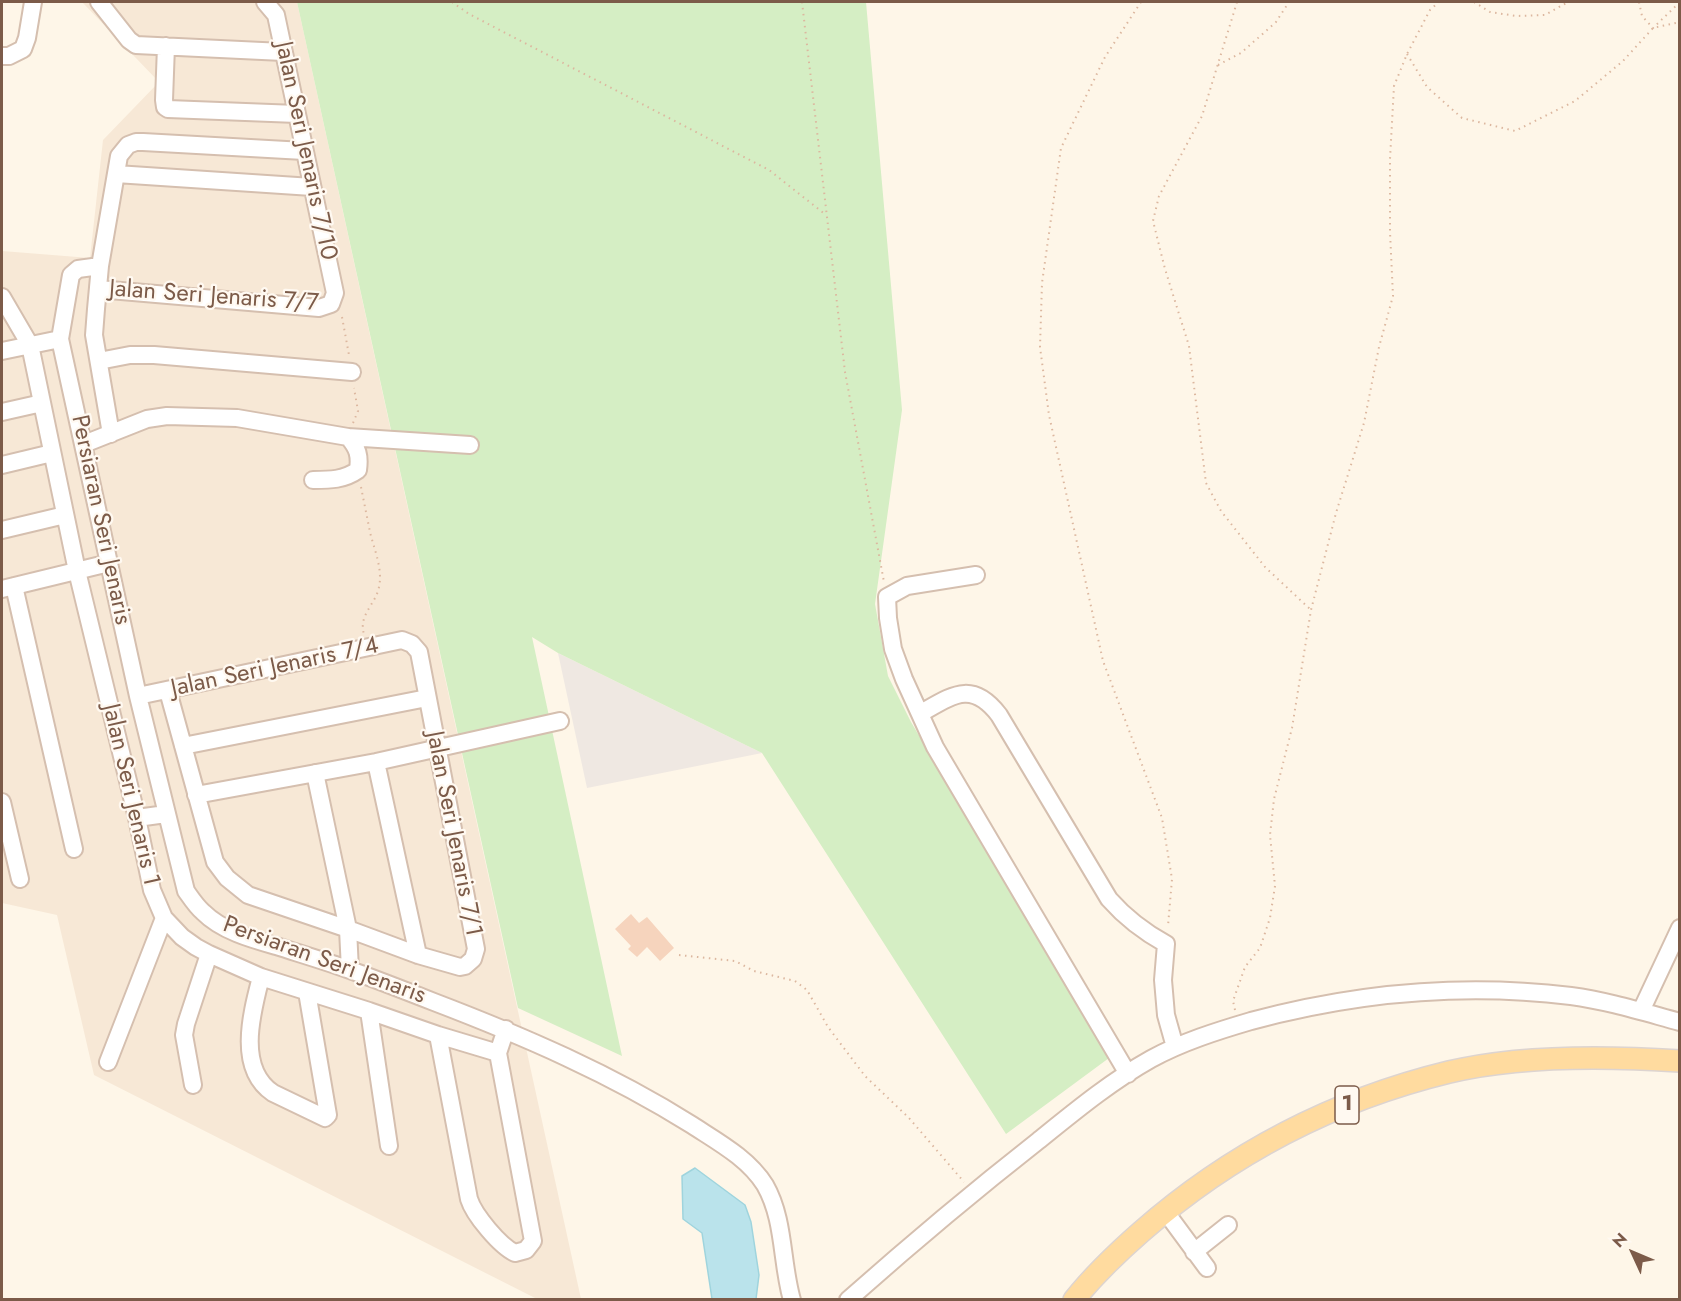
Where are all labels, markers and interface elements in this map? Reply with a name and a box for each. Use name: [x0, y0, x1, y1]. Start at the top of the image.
street label: Jalan Seri Jenaris 7/10: [268, 39, 342, 263]
street label: Jalan Seri Jenaris 7/7: [108, 275, 320, 319]
street label: Persiaran Seri Jenaris: [64, 413, 136, 627]
street label: Jalan Seri Jenaris 7/4: [169, 632, 381, 704]
street label: Jalan Seri Jenaris 1: [95, 701, 165, 889]
street label: Jalan Seri Jenaris 7/1: [419, 729, 487, 939]
street label: Persiaran Seri Jenaris: [219, 911, 429, 1011]
road number: 1: [1335, 1086, 1359, 1124]
north arrow: [1603, 1223, 1663, 1283]
text: N: [1607, 1228, 1632, 1253]

